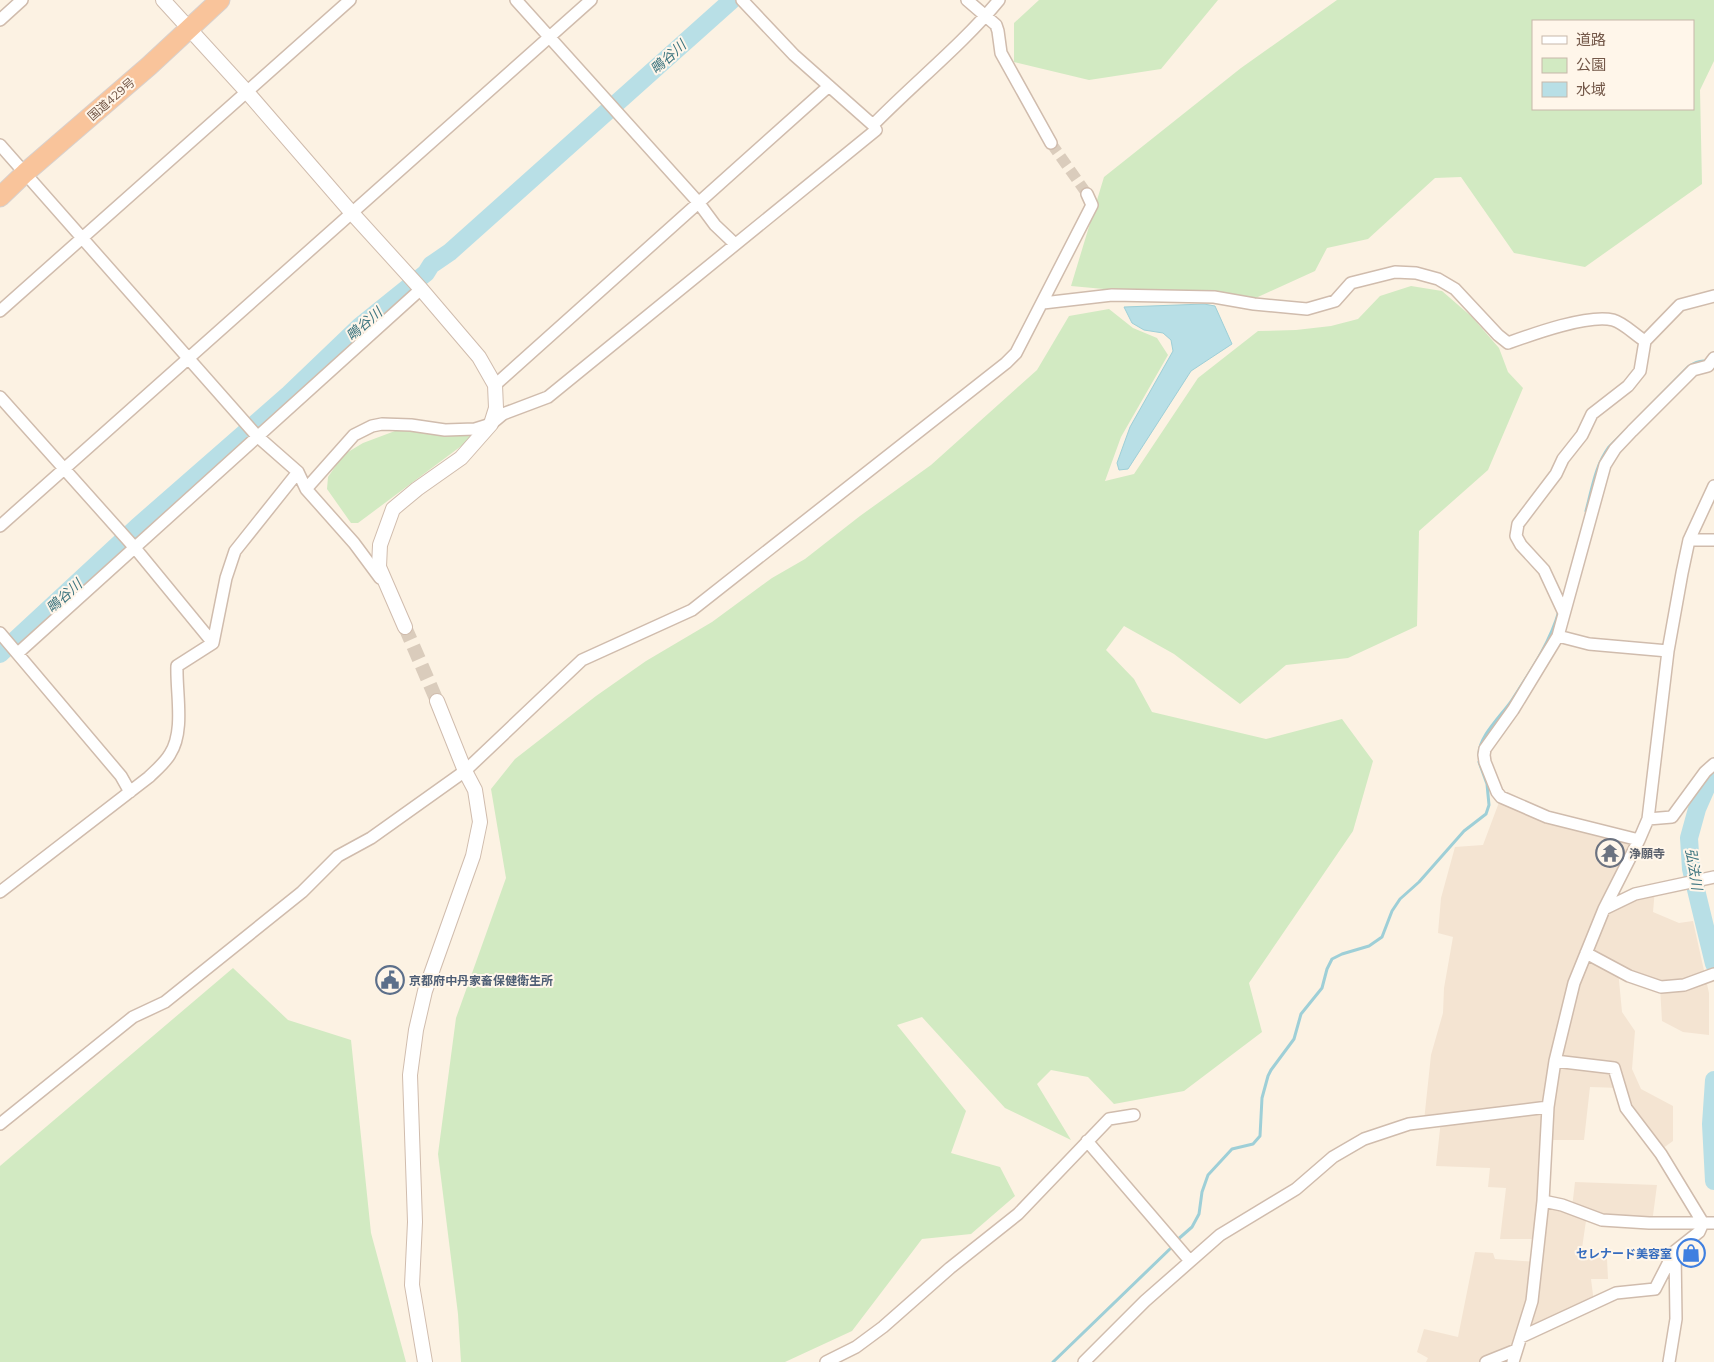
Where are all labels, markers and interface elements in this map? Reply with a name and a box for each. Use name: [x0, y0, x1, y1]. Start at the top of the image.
legend: [1532, 20, 1694, 110]
text: 道路: [1576, 30, 1606, 49]
water label: 鴫谷川: [646, 35, 691, 78]
text: 公園: [1576, 55, 1606, 74]
street label: 国道429号: [84, 74, 138, 124]
text: 水域: [1576, 80, 1606, 99]
water label: 鴫谷川: [342, 302, 387, 345]
water label: 鴫谷川: [42, 574, 87, 617]
temple icon: 浄願寺: [1595, 838, 1625, 868]
place label: 浄願寺: [1629, 846, 1665, 861]
water label: 弘法川: [1682, 847, 1706, 893]
public building icon: 京都府中丹家畜保健衛生所: [375, 965, 405, 995]
place label: 京都府中丹家畜保健衛生所: [409, 973, 553, 988]
shop icon: セレナード美容室: [1676, 1238, 1706, 1268]
place label: セレナード美容室: [1576, 1246, 1672, 1261]

